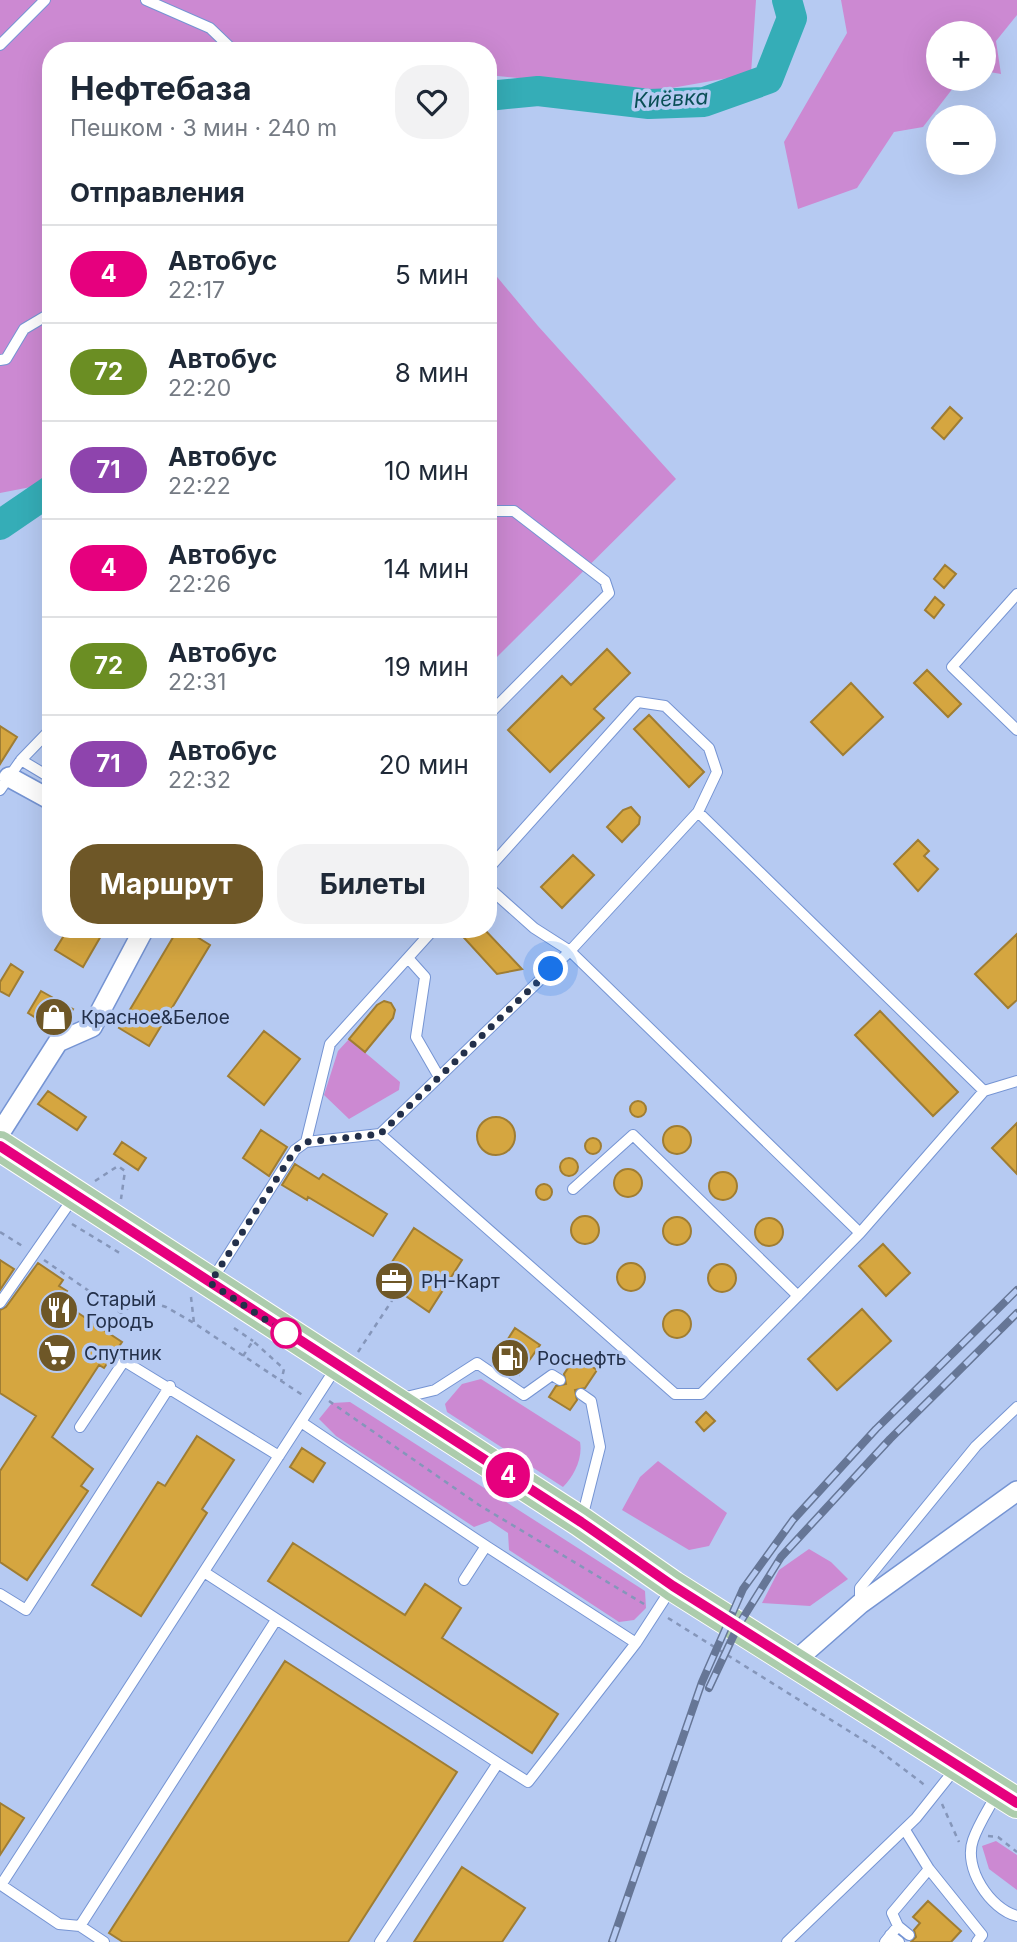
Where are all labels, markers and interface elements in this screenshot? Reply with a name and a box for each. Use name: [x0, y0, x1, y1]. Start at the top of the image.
map controls: [926, 21, 996, 175]
button: +: [926, 21, 996, 91]
button: heart: [395, 65, 469, 139]
text: Нефтебаза: [70, 68, 252, 108]
water label: Киёвка: [633, 84, 709, 113]
button: −: [926, 105, 996, 175]
text: Пешком · 3 мин · 240 m: [70, 114, 337, 142]
text: Отправления: [70, 177, 245, 208]
text: Автобус: [168, 245, 277, 276]
text: 4: [100, 259, 117, 288]
text: 5 мин: [395, 259, 469, 290]
text: 22:17: [168, 276, 225, 304]
text: Автобус: [168, 343, 277, 374]
text: 72: [94, 357, 123, 386]
text: 8 мин: [395, 357, 469, 388]
text: 22:20: [168, 374, 231, 402]
text: Автобус: [168, 441, 277, 472]
text: 71: [96, 455, 121, 484]
text: 10 мин: [384, 455, 469, 486]
text: 22:22: [168, 472, 231, 500]
text: Автобус: [168, 539, 277, 570]
text: 4: [100, 553, 117, 582]
text: 14 мин: [384, 553, 469, 584]
text: 22:26: [168, 570, 231, 598]
text: Автобус: [168, 637, 277, 668]
text: 72: [94, 651, 123, 680]
text: 19 мин: [384, 651, 469, 682]
text: 22:31: [168, 668, 226, 696]
text: Автобус: [168, 735, 277, 766]
text: 71: [96, 749, 121, 778]
text: 20 мин: [379, 749, 469, 780]
text: 22:32: [168, 766, 231, 794]
button: Маршрут: [70, 844, 263, 924]
button: Билеты: [277, 844, 469, 924]
your location: [533, 951, 568, 986]
shop icon: Красное&Белое: [33, 996, 75, 1038]
place label: Красное&Белое: [81, 1006, 230, 1029]
office icon: РН-Карт: [373, 1260, 415, 1302]
place label: РН-Карт: [421, 1270, 500, 1293]
place label: Старый Городъ: [86, 1288, 156, 1333]
restaurant icon: Старый Городъ: [38, 1289, 80, 1331]
unlabelled marker: [271, 1318, 301, 1348]
supermarket icon: Спутник: [36, 1332, 78, 1374]
fuel station icon: Роснефть: [489, 1337, 531, 1379]
place label: Спутник: [84, 1342, 162, 1365]
place label: Роснефть: [537, 1347, 626, 1370]
line badge: 4: [485, 1452, 531, 1498]
text: 4: [500, 1460, 516, 1489]

